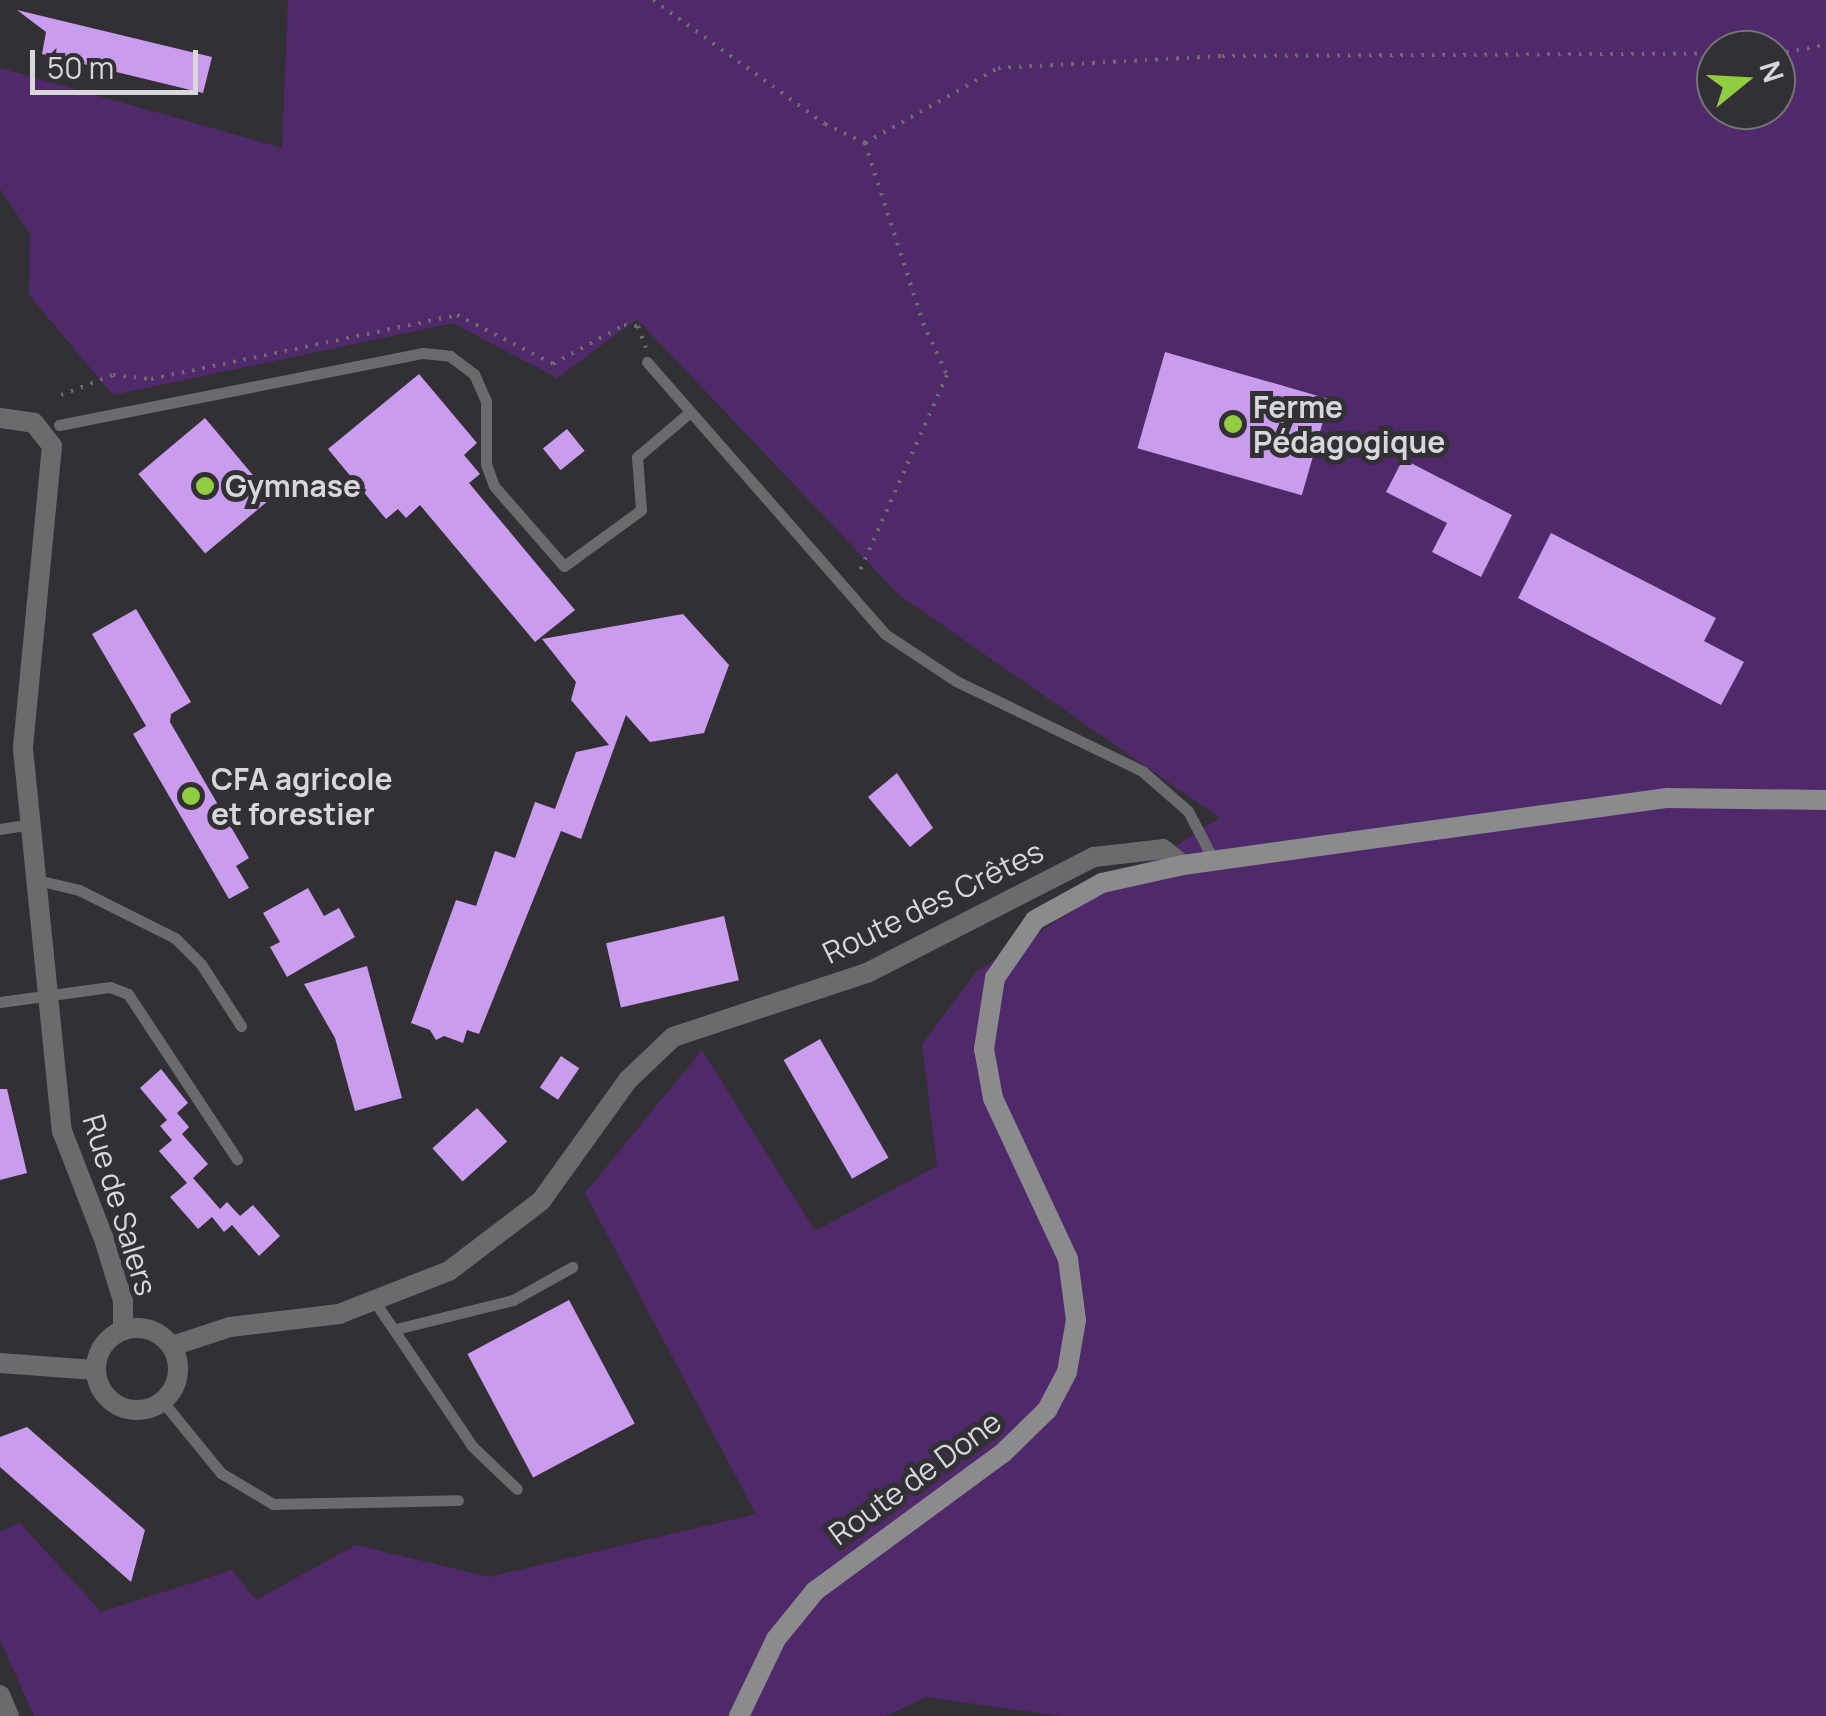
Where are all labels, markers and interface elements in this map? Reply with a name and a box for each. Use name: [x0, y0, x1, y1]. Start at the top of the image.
scale bar: [35, 30, 202, 92]
north arrow: [1696, 30, 1796, 130]
text: 50 m: [47, 47, 114, 88]
text: N: [1751, 56, 1794, 87]
place label: Ferme Pédagogique: [1253, 389, 1445, 460]
marker: Ferme Pédagogique: [1222, 413, 1244, 435]
place label: Gymnase: [225, 468, 361, 504]
marker: Gymnase: [194, 475, 216, 497]
place label: CFA agricole et forestier: [211, 761, 393, 832]
marker: CFA agricole et forestier: [180, 785, 202, 807]
street label: Route des Crêtes: [817, 833, 1049, 971]
street label: Rue de Salers: [75, 1110, 165, 1300]
street label: Route de Done: [822, 1404, 1008, 1552]

